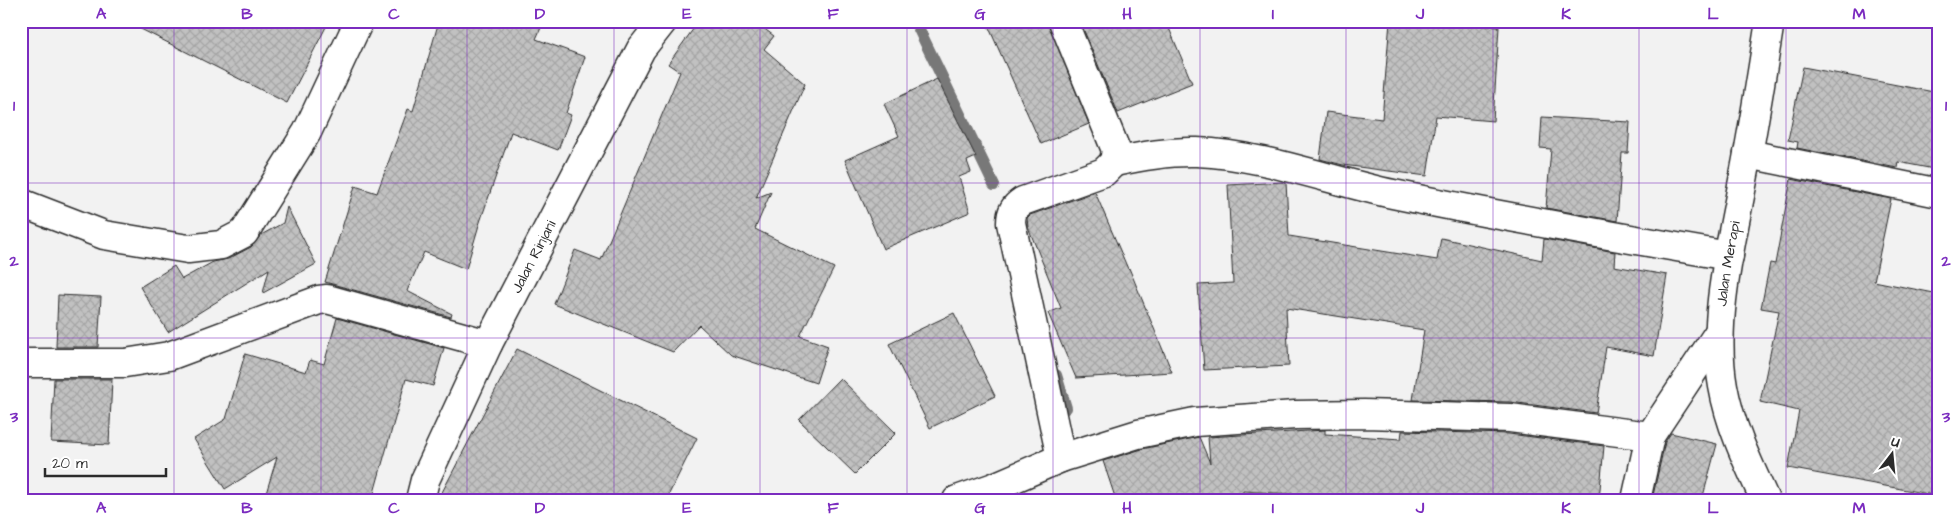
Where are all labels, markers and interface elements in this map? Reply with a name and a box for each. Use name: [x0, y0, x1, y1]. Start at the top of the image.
text: A: [96, 3, 107, 25]
text: B: [241, 3, 253, 25]
text: C: [388, 3, 400, 25]
text: D: [535, 3, 546, 25]
text: E: [682, 3, 692, 25]
text: F: [827, 3, 839, 25]
text: G: [974, 3, 986, 25]
text: H: [1122, 3, 1132, 25]
text: I: [1272, 3, 1274, 25]
text: J: [1415, 3, 1425, 25]
text: K: [1561, 3, 1571, 25]
text: L: [1707, 3, 1719, 25]
text: M: [1852, 3, 1866, 25]
text: 1: [13, 95, 16, 117]
text: 1: [1945, 95, 1948, 117]
street label: Jalan Rinjani: [506, 216, 561, 297]
street label: Jalan Merapi: [1711, 218, 1745, 307]
text: 2: [8, 250, 19, 272]
text: 2: [1940, 250, 1951, 272]
text: 3: [9, 406, 19, 428]
text: 3: [1941, 406, 1951, 428]
north arrow: [1868, 428, 1918, 478]
text: U: [1889, 432, 1902, 453]
scale bar: [45, 446, 166, 478]
text: 20 m: [52, 453, 88, 474]
text: A: [96, 497, 107, 519]
text: B: [241, 497, 253, 519]
text: C: [388, 497, 400, 519]
text: D: [535, 497, 546, 519]
text: E: [682, 497, 692, 519]
text: F: [827, 497, 839, 519]
text: G: [974, 497, 986, 519]
text: H: [1122, 497, 1132, 519]
text: I: [1272, 497, 1274, 519]
text: J: [1415, 497, 1425, 519]
text: K: [1561, 497, 1571, 519]
text: L: [1707, 497, 1719, 519]
text: M: [1852, 497, 1866, 519]

